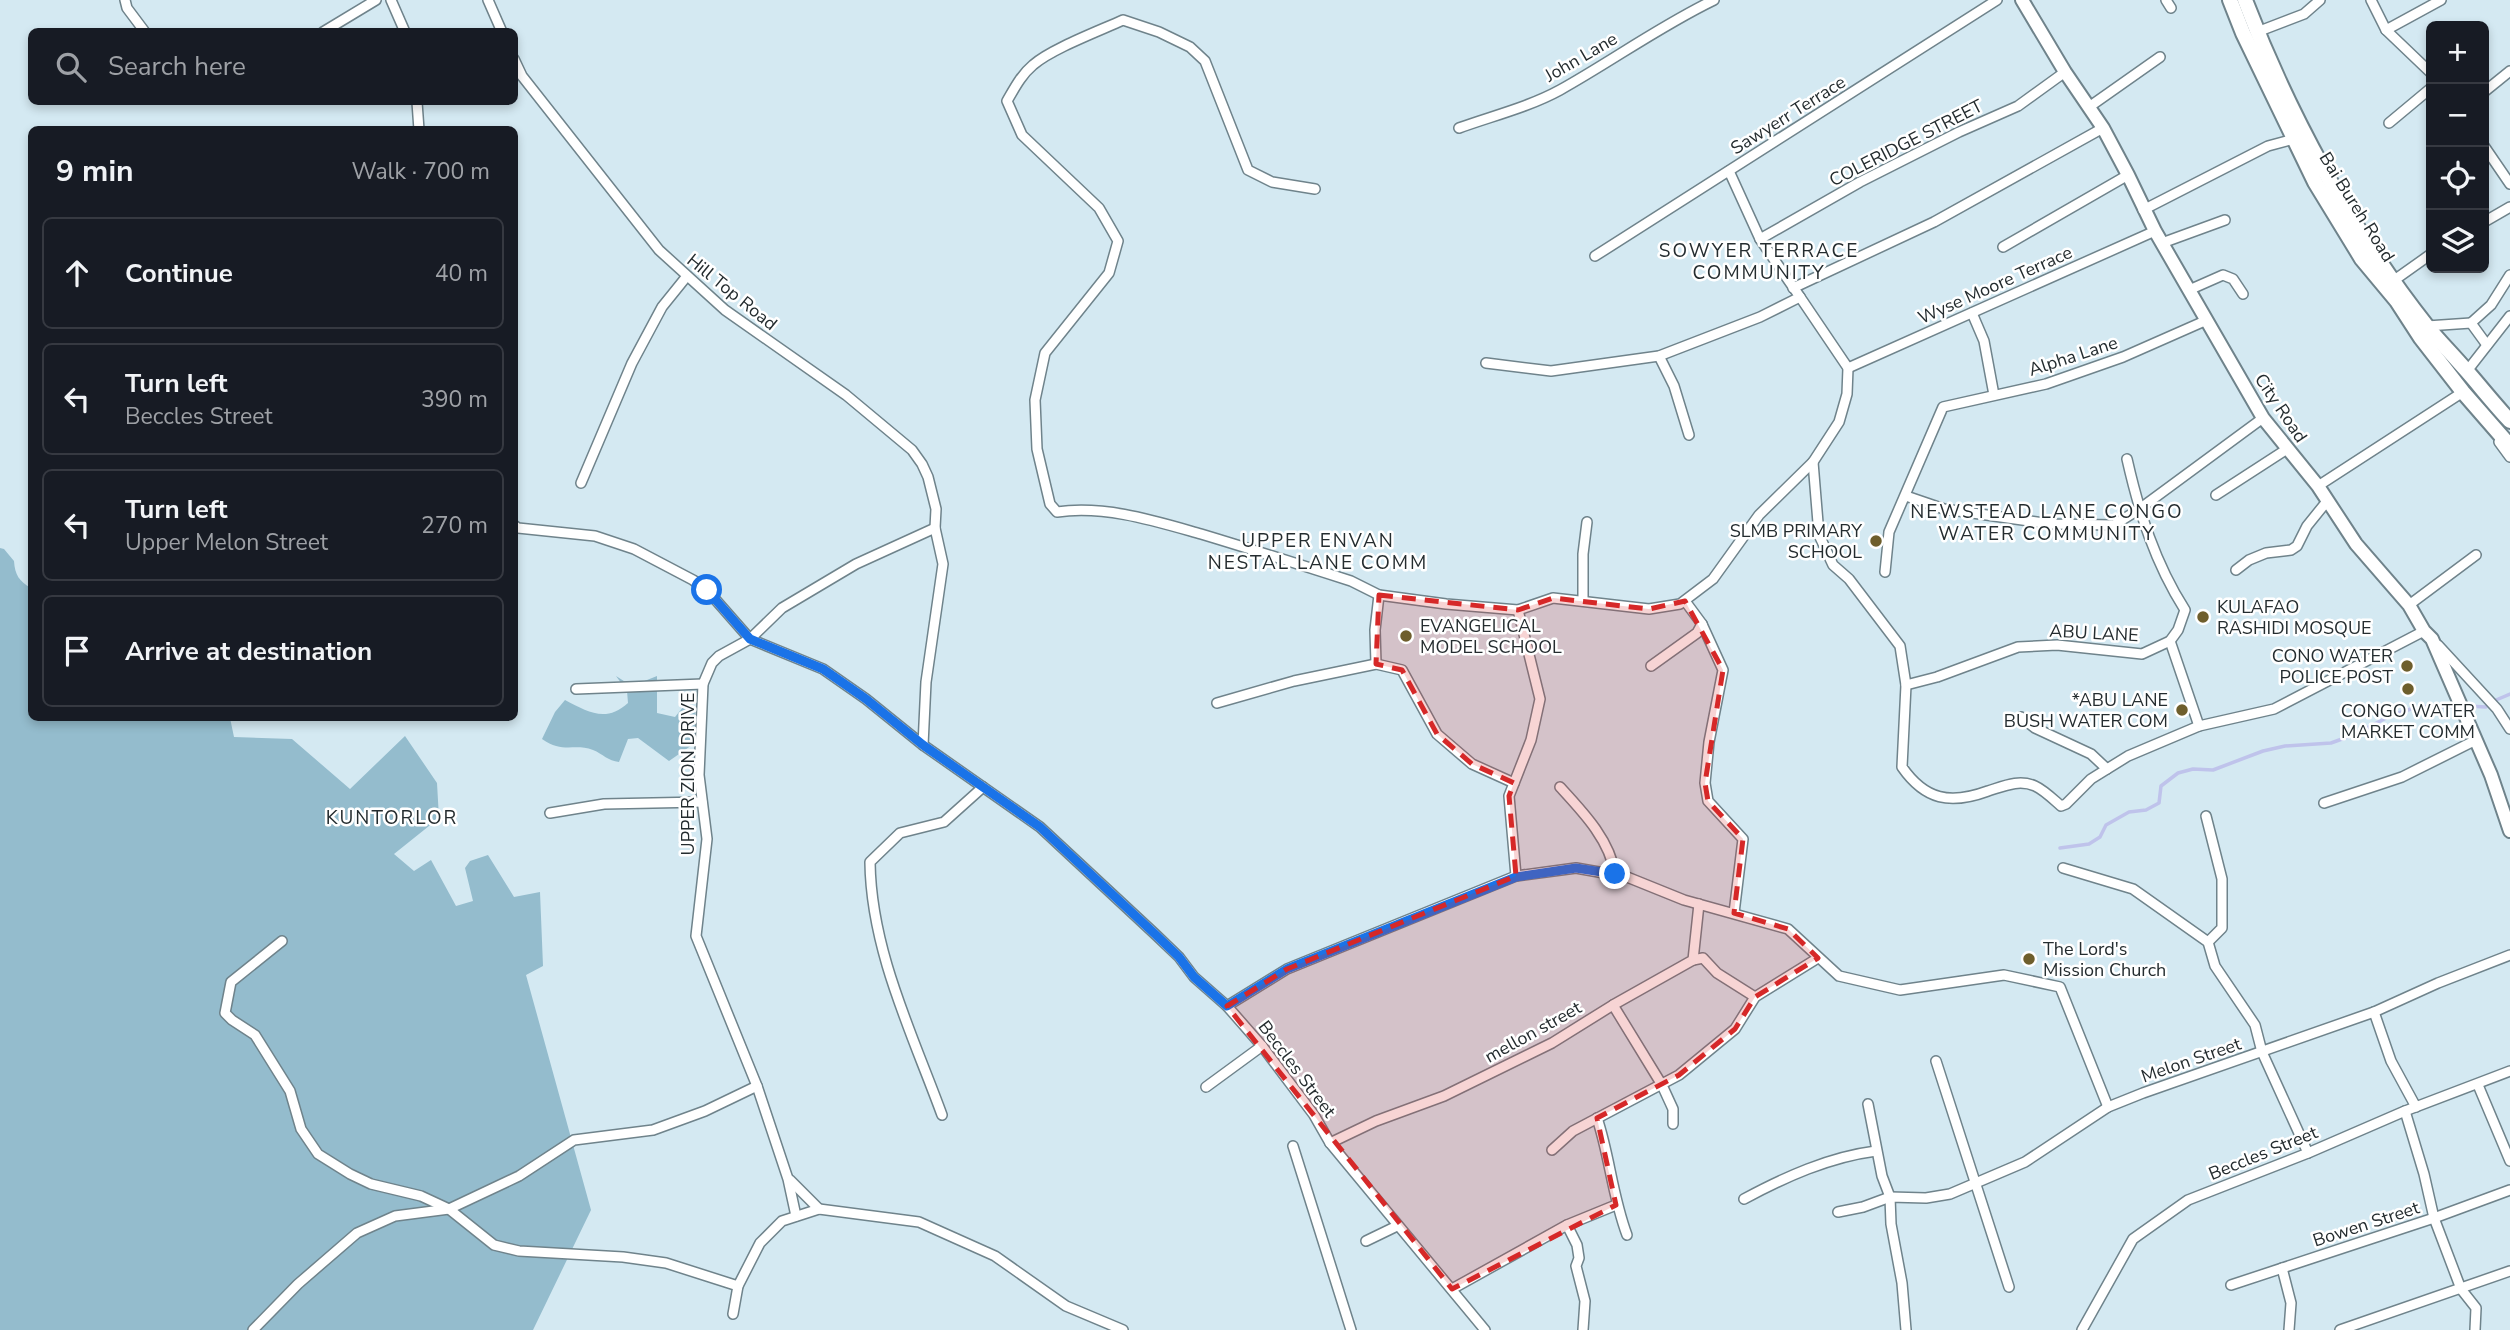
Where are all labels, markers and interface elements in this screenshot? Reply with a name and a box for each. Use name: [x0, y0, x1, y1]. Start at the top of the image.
map controls: [2426, 21, 2489, 273]
button: +: [2426, 21, 2489, 84]
street label: John Lane: [1539, 27, 1622, 88]
search box: [28, 28, 518, 105]
icon: search: [52, 48, 90, 86]
text: Search here: [108, 49, 246, 84]
street label: Sawyerr Terrace: [1726, 70, 1850, 160]
button: −: [2426, 84, 2489, 147]
street label: COLERIDGE STREET: [1825, 94, 1987, 192]
street label: Bai Bureh Road: [2314, 147, 2400, 267]
button: locate: [2426, 147, 2489, 210]
text: 9 min: [56, 151, 134, 192]
text: Walk · 700 m: [351, 156, 490, 187]
button: layers: [2426, 210, 2489, 273]
district label: SOWYER TERRACE COMMUNITY: [1659, 238, 1859, 286]
street label: Wyse Moore Terrace: [1914, 240, 2076, 330]
street label: Hill Top Road: [682, 248, 782, 336]
icon: ahead: [58, 254, 96, 292]
text: Continue: [125, 256, 233, 291]
text: 40 m: [435, 258, 488, 289]
street label: Alpha Lane: [2025, 330, 2121, 382]
text: Turn left: [125, 366, 228, 401]
street label: City Road: [2249, 369, 2313, 447]
icon: left: [58, 380, 96, 418]
text: 390 m: [421, 384, 488, 415]
text: Beccles Street: [125, 401, 273, 432]
text: Turn left: [125, 492, 228, 527]
district label: NEWSTEAD LANE CONGO WATER COMMUNITY: [1910, 499, 2184, 547]
icon: left: [58, 506, 96, 544]
text: 270 m: [421, 510, 488, 541]
place label: SLMB PRIMARY SCHOOL: [1730, 519, 1862, 564]
text: Upper Melon Street: [125, 527, 328, 558]
district label: UPPER ENVAN NESTAL LANE COMM: [1208, 528, 1428, 576]
marker: SLMB PRIMARY SCHOOL: [1868, 533, 1884, 549]
route start: [691, 574, 722, 605]
place label: KULAFAO RASHIDI MOSQUE: [2217, 595, 2371, 640]
marker: KULAFAO RASHIDI MOSQUE: [2195, 609, 2211, 625]
place label: EVANGELICAL MODEL SCHOOL: [1420, 614, 1562, 659]
street label: ABU LANE: [2049, 619, 2139, 647]
marker: EVANGELICAL MODEL SCHOOL: [1398, 628, 1414, 644]
icon: arrive: [58, 632, 96, 670]
text: Arrive at destination: [125, 634, 372, 669]
place label: CONO WATER POLICE POST: [2272, 644, 2393, 689]
marker: CONO WATER POLICE POST: [2399, 658, 2415, 674]
marker: CONGO WATER MARKET COMM: [2400, 681, 2416, 697]
place label: *ABU LANE BUSH WATER COM: [2004, 688, 2168, 733]
street label: UPPER ZION DRIVE: [676, 693, 700, 855]
place label: CONGO WATER MARKET COMM: [2341, 699, 2475, 744]
marker: *ABU LANE BUSH WATER COM: [2174, 702, 2190, 718]
district label: KUNTORLOR: [326, 805, 458, 831]
route end: [1599, 858, 1630, 889]
place label: The Lord's Mission Church: [2043, 937, 2166, 982]
marker: The Lord's Mission Church: [2021, 951, 2037, 967]
street label: mellon street: [1480, 995, 1586, 1068]
street label: Beccles Street: [1253, 1016, 1342, 1123]
street label: Melon Street: [2138, 1031, 2245, 1088]
street label: Beccles Street: [2205, 1120, 2322, 1186]
street label: Bowen Street: [2310, 1195, 2423, 1253]

